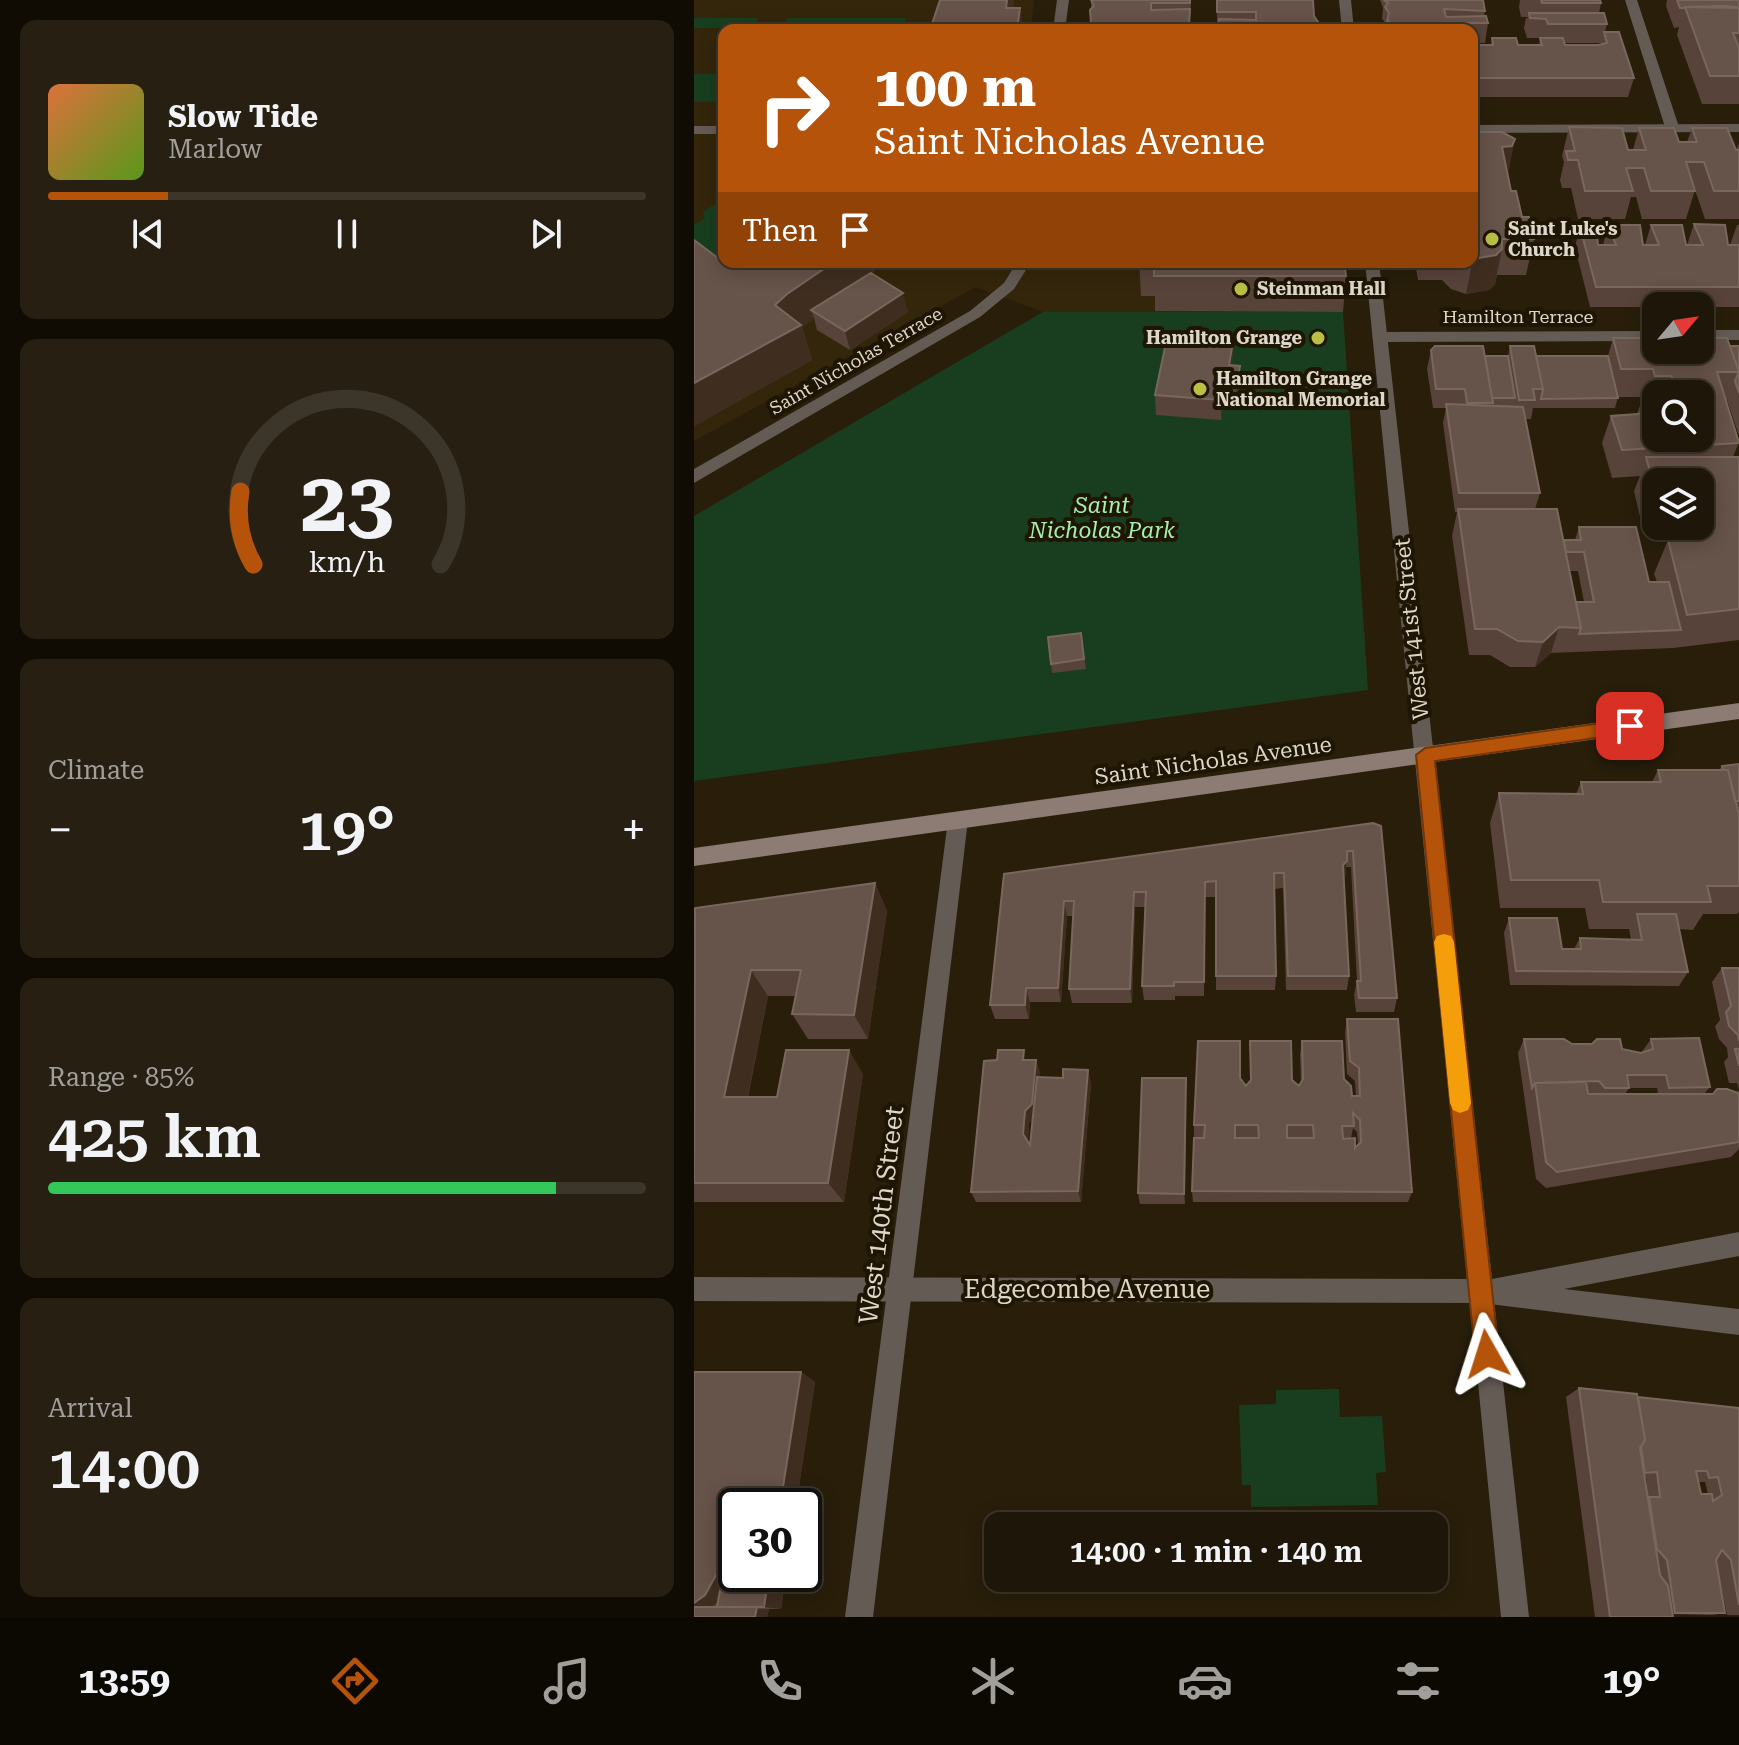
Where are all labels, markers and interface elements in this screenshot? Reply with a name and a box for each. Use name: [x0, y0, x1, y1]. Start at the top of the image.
text: 100 m: [874, 54, 1036, 120]
icon: right: [742, 56, 846, 160]
text: Slow Tide: [168, 99, 318, 134]
text: Saint Nicholas Avenue: [874, 121, 1265, 163]
text: Marlow: [168, 134, 262, 164]
icon: arrive: [833, 208, 877, 252]
icon: previous: [126, 212, 170, 256]
icon: pause: [325, 212, 369, 256]
icon: next: [524, 212, 568, 256]
text: Then: [742, 213, 817, 248]
place label: Saint Luke's Church: [1508, 218, 1618, 260]
marker: Saint Luke's Church: [1483, 230, 1501, 248]
place label: Steinman Hall: [1257, 278, 1386, 299]
marker: Steinman Hall: [1232, 280, 1250, 298]
north arrow: [1642, 292, 1714, 364]
map controls: [1642, 292, 1714, 540]
street label: Saint Nicholas Terrace: [766, 302, 946, 419]
street label: Hamilton Terrace: [1443, 306, 1594, 327]
place label: Hamilton Grange: [1146, 327, 1302, 348]
marker: Hamilton Grange: [1309, 329, 1327, 347]
place label: Hamilton Grange National Memorial: [1216, 368, 1386, 410]
marker: Hamilton Grange National Memorial: [1191, 380, 1209, 398]
button: search: [1642, 380, 1714, 452]
text: 23: [300, 454, 394, 551]
button: layers: [1642, 468, 1714, 540]
park label: Saint Nicholas Park: [1028, 493, 1175, 543]
street label: West 141st Street: [1390, 537, 1433, 721]
text: km/h: [309, 545, 385, 579]
pin: [1596, 692, 1664, 760]
icon: arrive: [1608, 704, 1652, 748]
street label: Saint Nicholas Avenue: [1093, 731, 1333, 790]
text: Climate: [48, 755, 144, 785]
text: 19°: [299, 794, 395, 865]
text: −: [48, 804, 73, 856]
text: +: [621, 804, 646, 856]
text: Range · 85%: [48, 1062, 194, 1092]
text: 425 km: [48, 1101, 261, 1172]
street label: West 140th Street: [853, 1104, 909, 1326]
street label: Edgecombe Avenue: [964, 1274, 1210, 1304]
position arrow: [1445, 1312, 1529, 1396]
text: Arrival: [48, 1393, 133, 1423]
text: 14:00: [48, 1432, 200, 1503]
speed limit sign: 30: [718, 1488, 822, 1592]
text: 14:00 · 1 min · 140 m: [1070, 1534, 1362, 1569]
icon: directions: [327, 1653, 383, 1709]
icon: music: [539, 1653, 595, 1709]
icon: phone: [752, 1653, 808, 1709]
icon: climate: [965, 1653, 1021, 1709]
icon: car: [1177, 1653, 1233, 1709]
icon: filters: [1390, 1653, 1446, 1709]
text: 13:59: [78, 1660, 170, 1702]
text: 19°: [1602, 1660, 1661, 1702]

